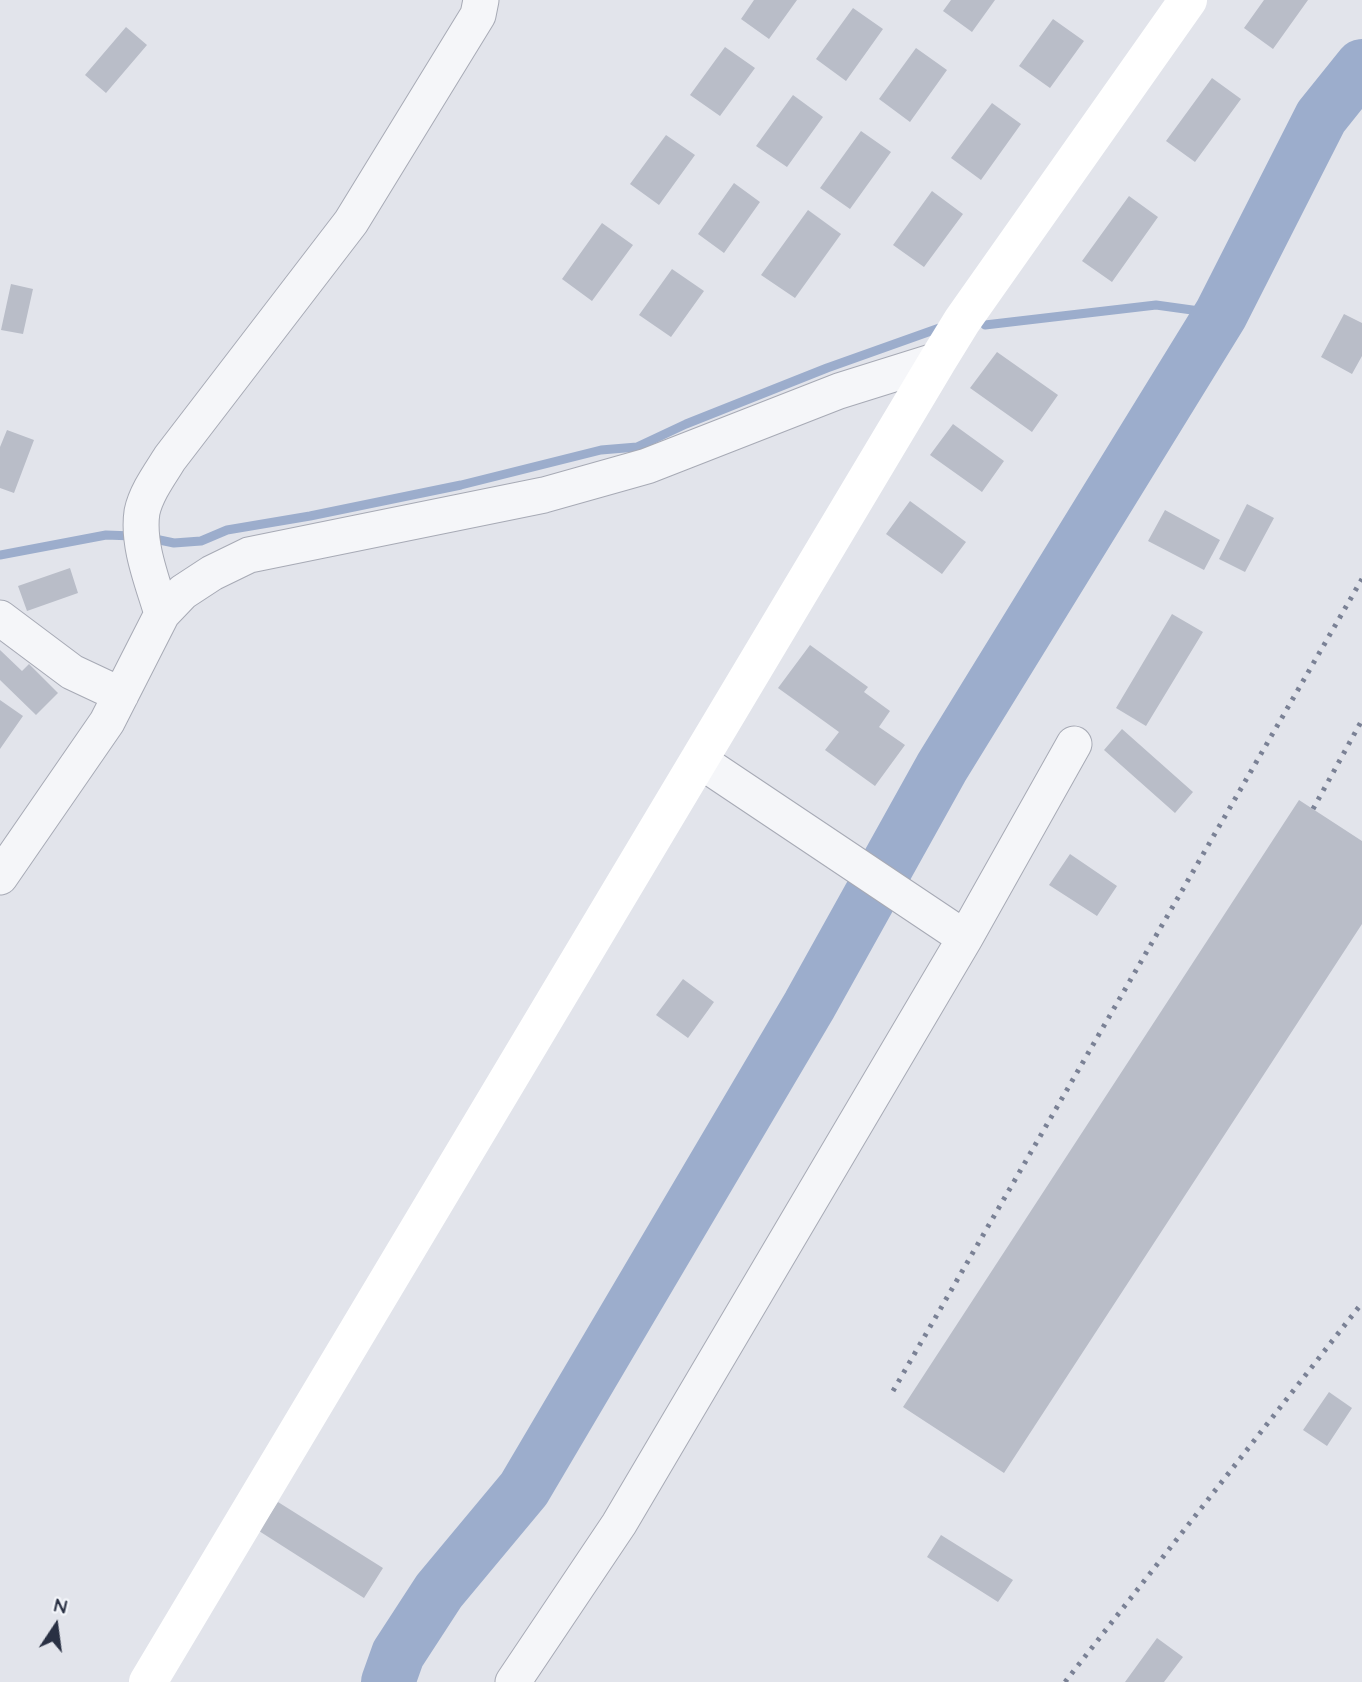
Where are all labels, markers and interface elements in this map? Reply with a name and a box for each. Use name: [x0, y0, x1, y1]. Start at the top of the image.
north arrow: [21, 1591, 91, 1661]
text: N: [51, 1592, 70, 1619]

